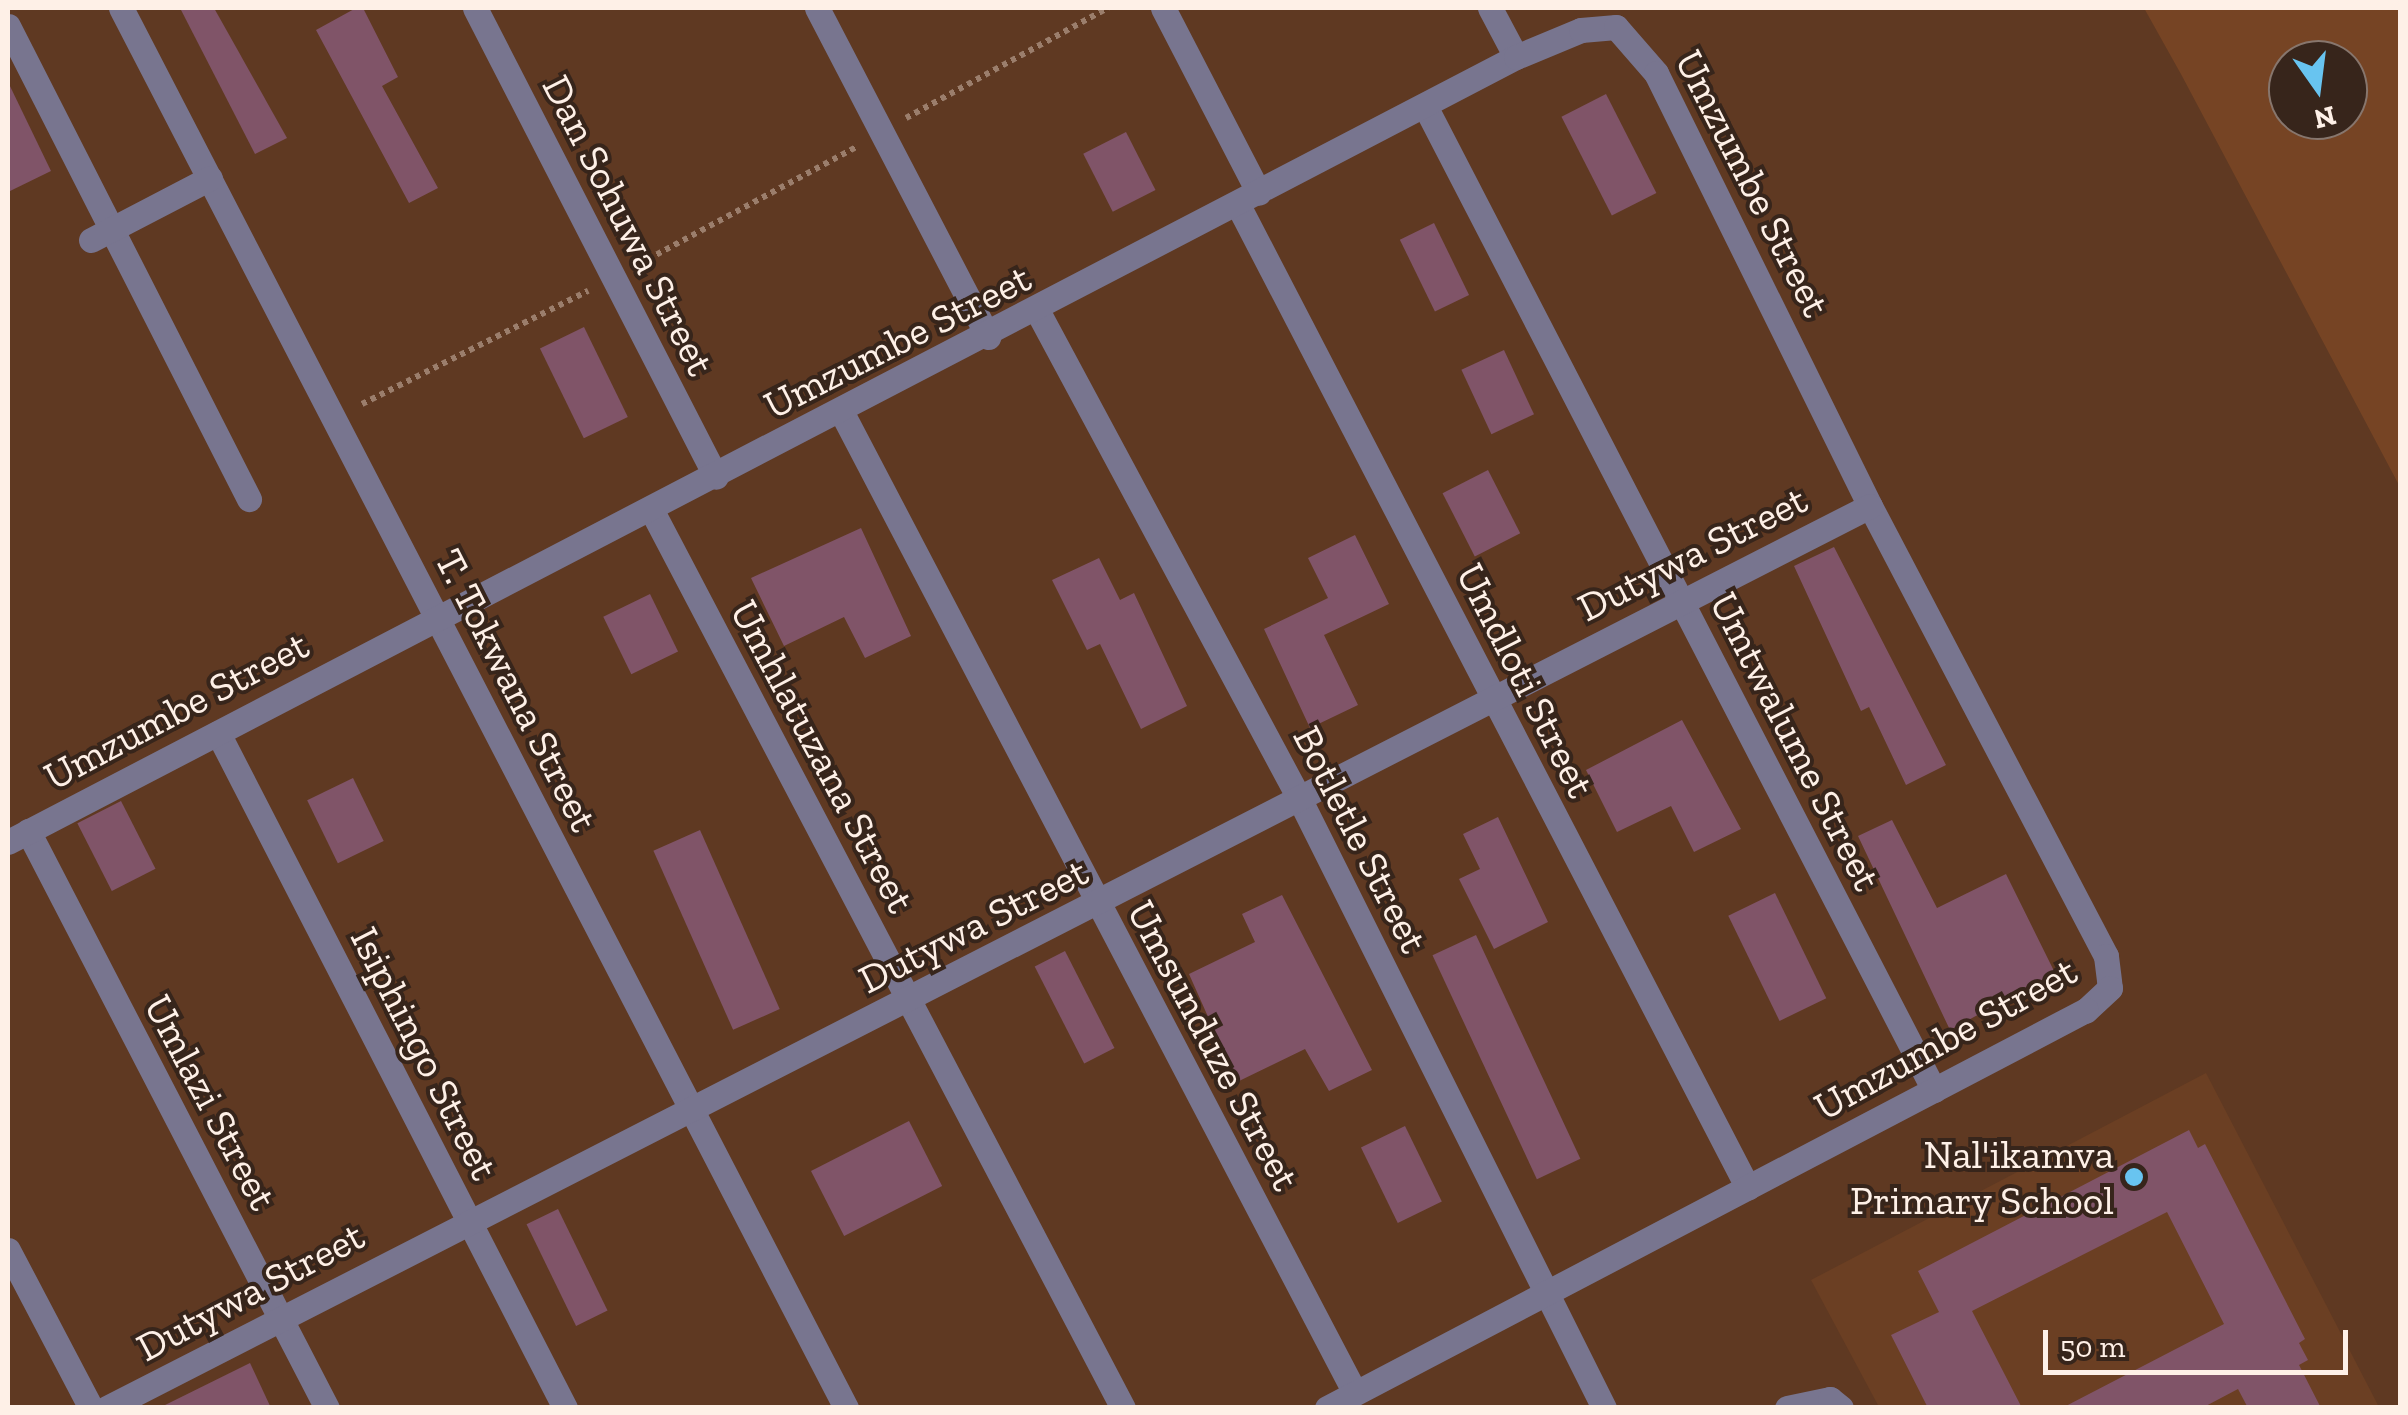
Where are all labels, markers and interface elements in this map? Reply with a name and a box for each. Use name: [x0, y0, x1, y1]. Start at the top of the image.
north arrow: [2268, 40, 2368, 140]
street label: Umzumbe Street: [1665, 42, 1841, 324]
street label: Dan Sohuwa Street: [533, 67, 725, 383]
text: N: [2311, 99, 2339, 136]
street label: Umzumbe Street: [756, 253, 1038, 429]
street label: Dutywa Street: [1570, 475, 1814, 631]
street label: T. Tokwana Street: [425, 541, 609, 839]
street label: Umdloti Street: [1447, 555, 1605, 805]
street label: Umtwalume Street: [1700, 584, 1892, 898]
street label: Umhlatuzana Street: [720, 592, 926, 920]
street label: Umzumbe Street: [36, 620, 316, 800]
street label: Botletle Street: [1283, 718, 1439, 960]
street label: Dutywa Street: [851, 847, 1095, 1003]
street label: Umsunduze Street: [1117, 892, 1311, 1198]
street label: Isiphingo Street: [341, 919, 509, 1187]
street label: Umzumbe Street: [1805, 946, 2085, 1130]
street label: Umlazi Street: [134, 986, 288, 1218]
place label: Nal'ikamva Primary School: [1849, 1130, 2114, 1224]
marker: Nal'ikamva Primary School: [2123, 1166, 2145, 1188]
street label: Dutywa Street: [128, 1211, 372, 1371]
scale bar: [2048, 1310, 2353, 1372]
text: 50 m: [2060, 1329, 2125, 1365]

